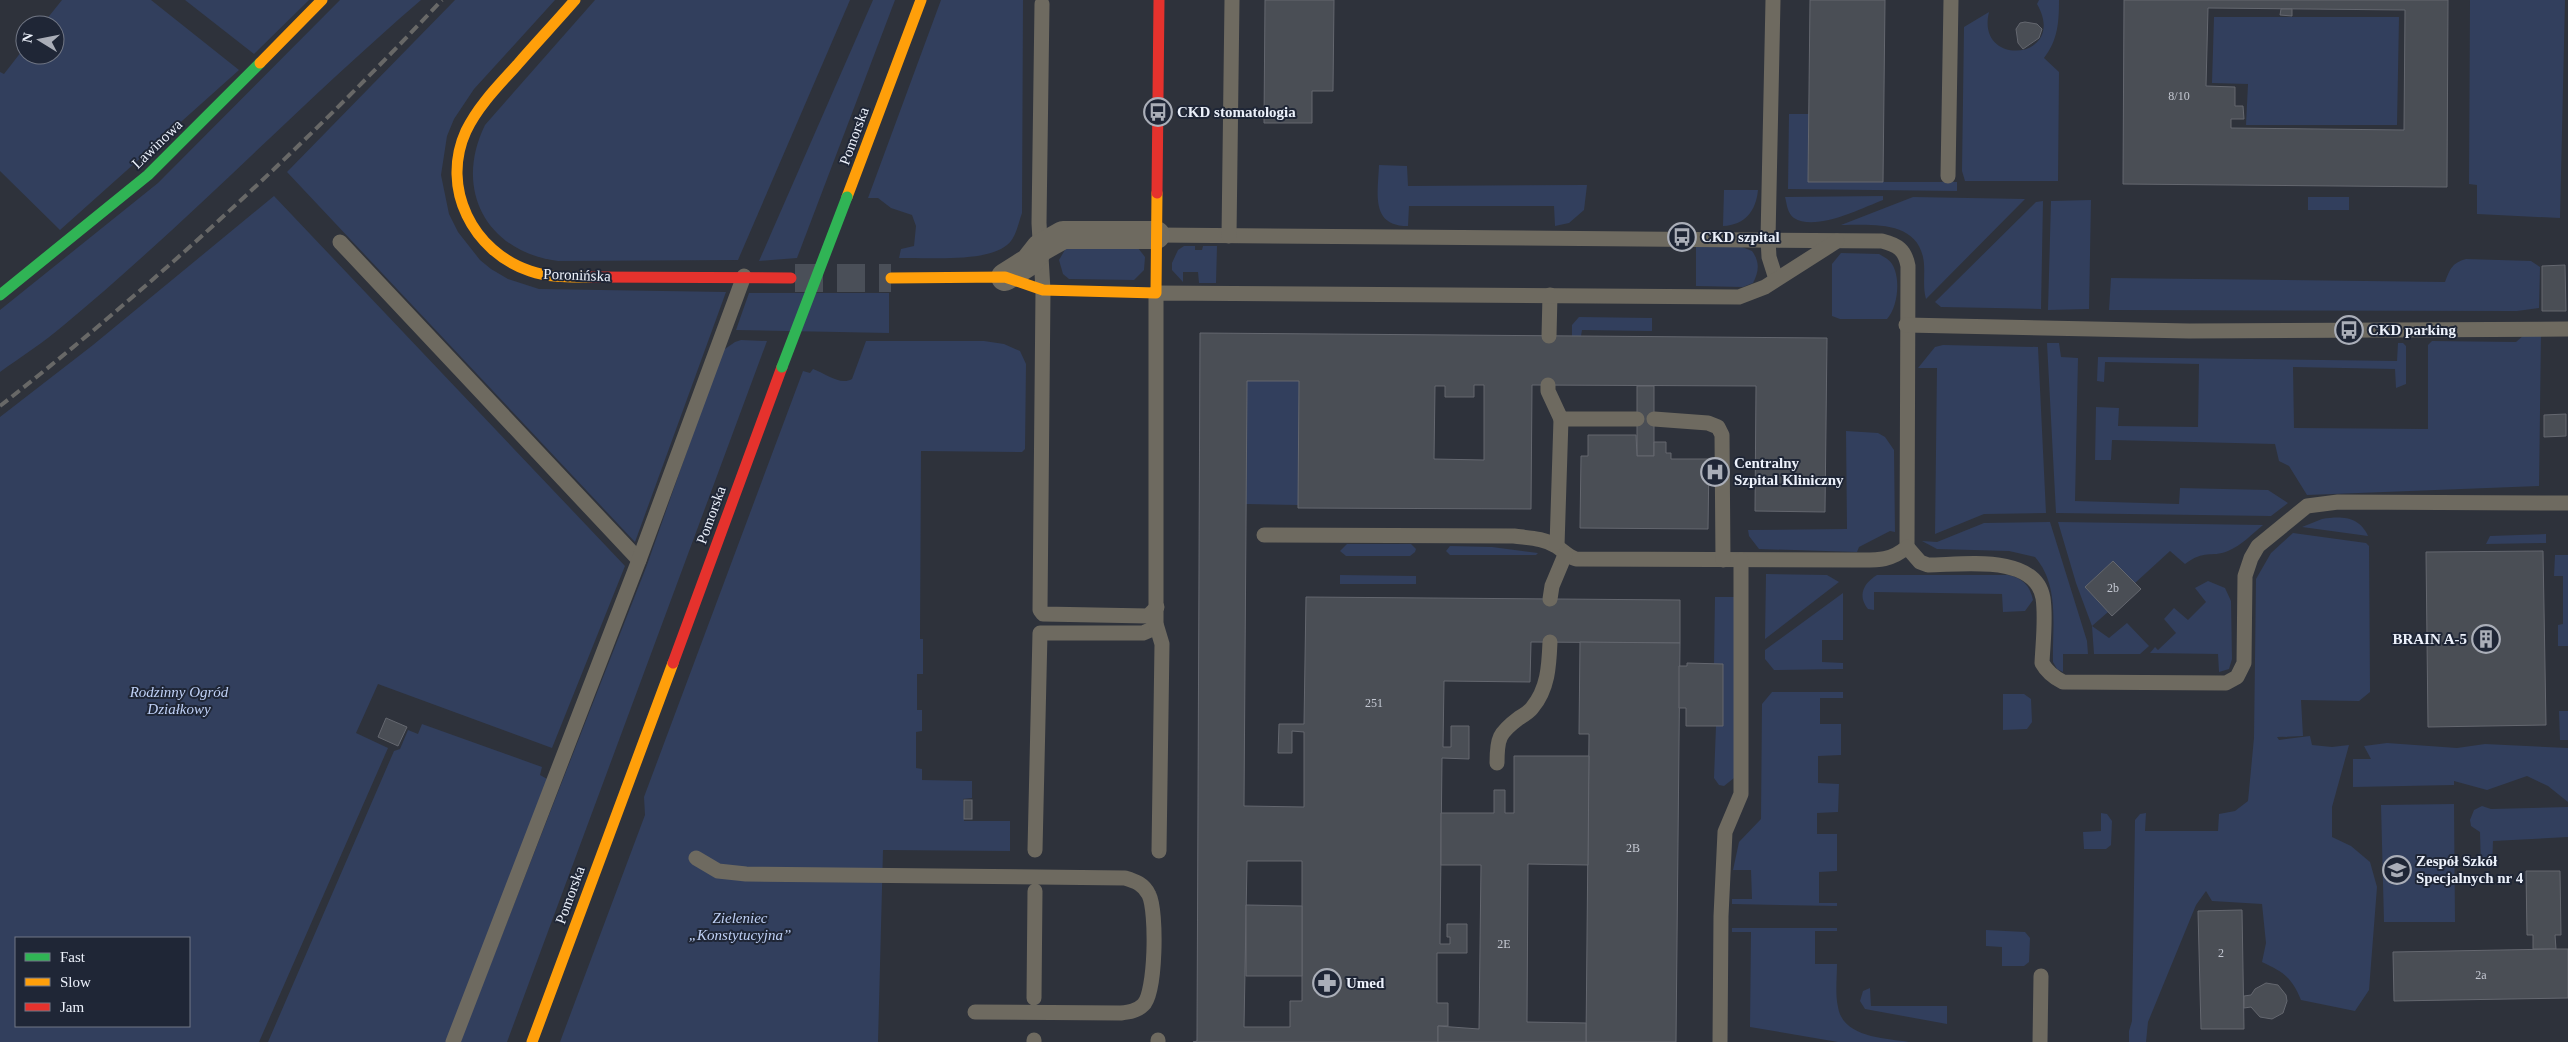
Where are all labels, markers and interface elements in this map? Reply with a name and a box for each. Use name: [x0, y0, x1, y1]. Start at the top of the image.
north arrow: [15, 15, 65, 65]
text: N: [19, 32, 36, 44]
house number: 8/10: [2168, 89, 2190, 103]
bus stop icon: CKD stomatologia: [1143, 97, 1173, 127]
place label: CKD stomatologia: [1177, 104, 1296, 120]
street label: Pomorska: [836, 105, 872, 167]
street label: Lawinowa: [129, 116, 186, 172]
bus stop icon: CKD szpital: [1667, 222, 1697, 252]
place label: CKD szpital: [1701, 229, 1780, 245]
street label: Poronińska: [543, 266, 611, 284]
bus stop icon: CKD parking: [2334, 315, 2364, 345]
place label: CKD parking: [2368, 322, 2456, 338]
place label: Centralny Szpital Kliniczny: [1734, 455, 1844, 488]
hospital icon: Centralny Szpital Kliniczny: [1700, 457, 1730, 487]
street label: Pomorska: [693, 484, 729, 546]
house number: 2b: [2107, 581, 2119, 595]
building icon: BRAIN A-5: [2471, 624, 2501, 654]
place label: BRAIN A-5: [2392, 631, 2467, 647]
park label: Rodzinny Ogród Działkowy: [129, 684, 229, 717]
house number: 251: [1365, 696, 1383, 710]
house number: 2B: [1626, 841, 1640, 855]
place label: Zespół Szkół Specjalnych nr 4: [2416, 853, 2524, 886]
school or university icon: Zespół Szkół Specjalnych nr 4: [2382, 855, 2412, 885]
street label: Pomorska: [552, 864, 588, 926]
park label: Zieleniec „Konstytucyjna”: [689, 910, 791, 943]
legend: [15, 937, 190, 1027]
house number: 2E: [1497, 937, 1511, 951]
house number: 2: [2218, 946, 2224, 960]
text: Fast: [60, 949, 86, 965]
pharmacy icon: Umed: [1312, 968, 1342, 998]
house number: 2a: [2475, 968, 2487, 982]
text: Slow: [60, 974, 91, 990]
place label: Umed: [1346, 975, 1385, 991]
text: Jam: [60, 999, 84, 1015]

